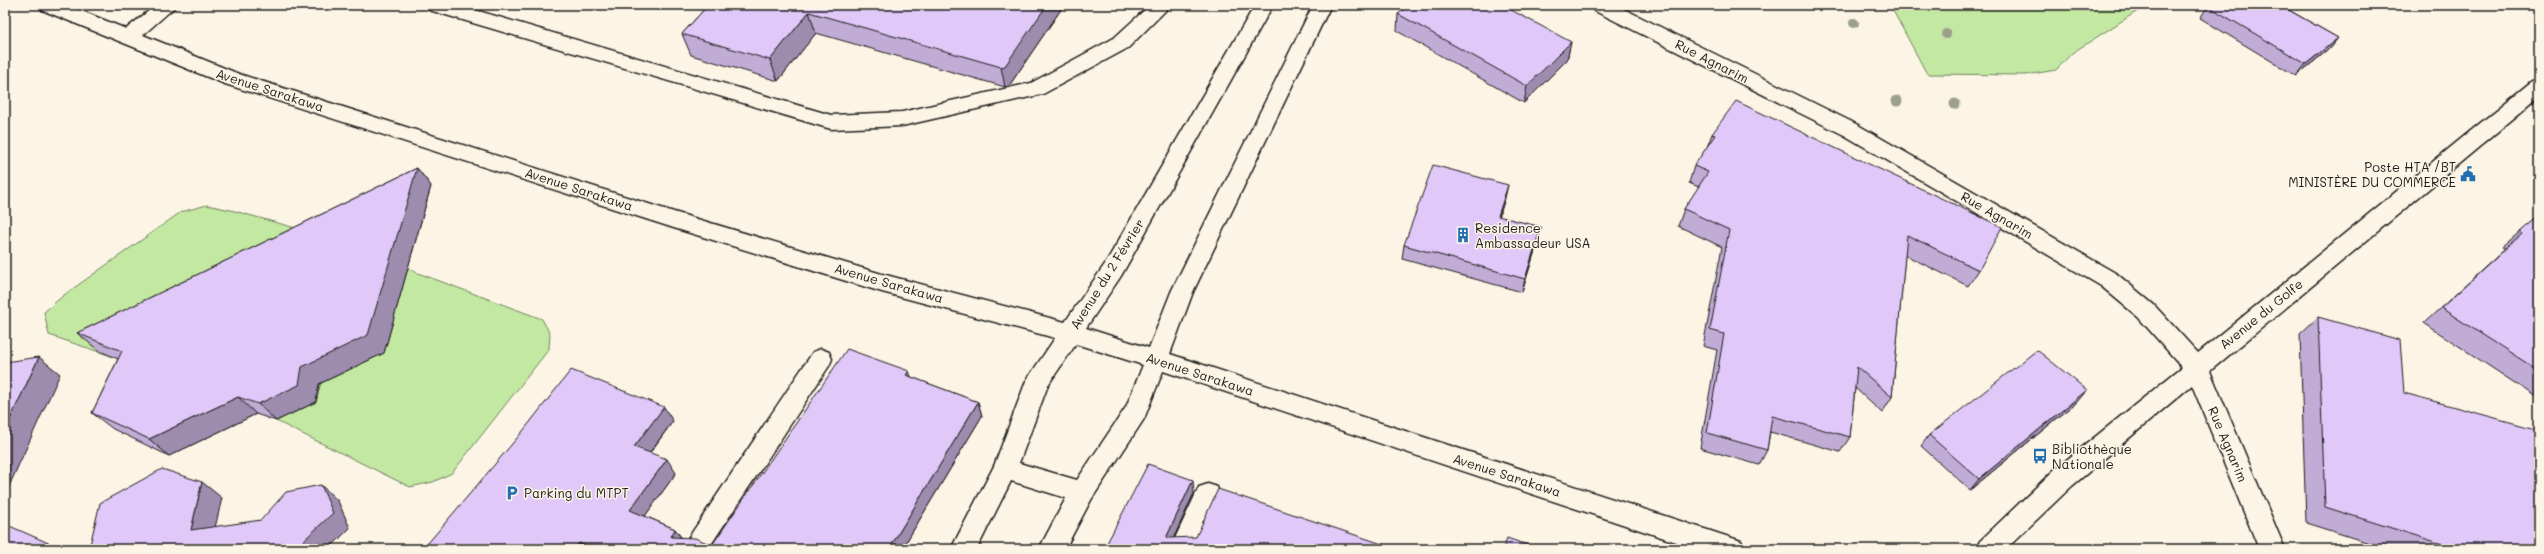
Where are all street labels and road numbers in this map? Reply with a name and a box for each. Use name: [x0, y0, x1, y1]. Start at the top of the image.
street label: Rue Agnarim: [1673, 35, 1752, 86]
street label: Avenue Sarakawa: [214, 64, 326, 115]
street label: Avenue Sarakawa: [523, 163, 635, 214]
street label: Rue Agnarim: [1958, 187, 2036, 242]
street label: Avenue du 2 Février: [1066, 215, 1147, 332]
street label: Avenue Sarakawa: [833, 259, 945, 306]
street label: Avenue du Golfe: [2216, 275, 2306, 352]
street label: Avenue Sarakawa: [1144, 348, 1256, 399]
street label: Rue Agnarim: [2205, 403, 2252, 484]
street label: Avenue Sarakawa: [1451, 449, 1563, 500]

